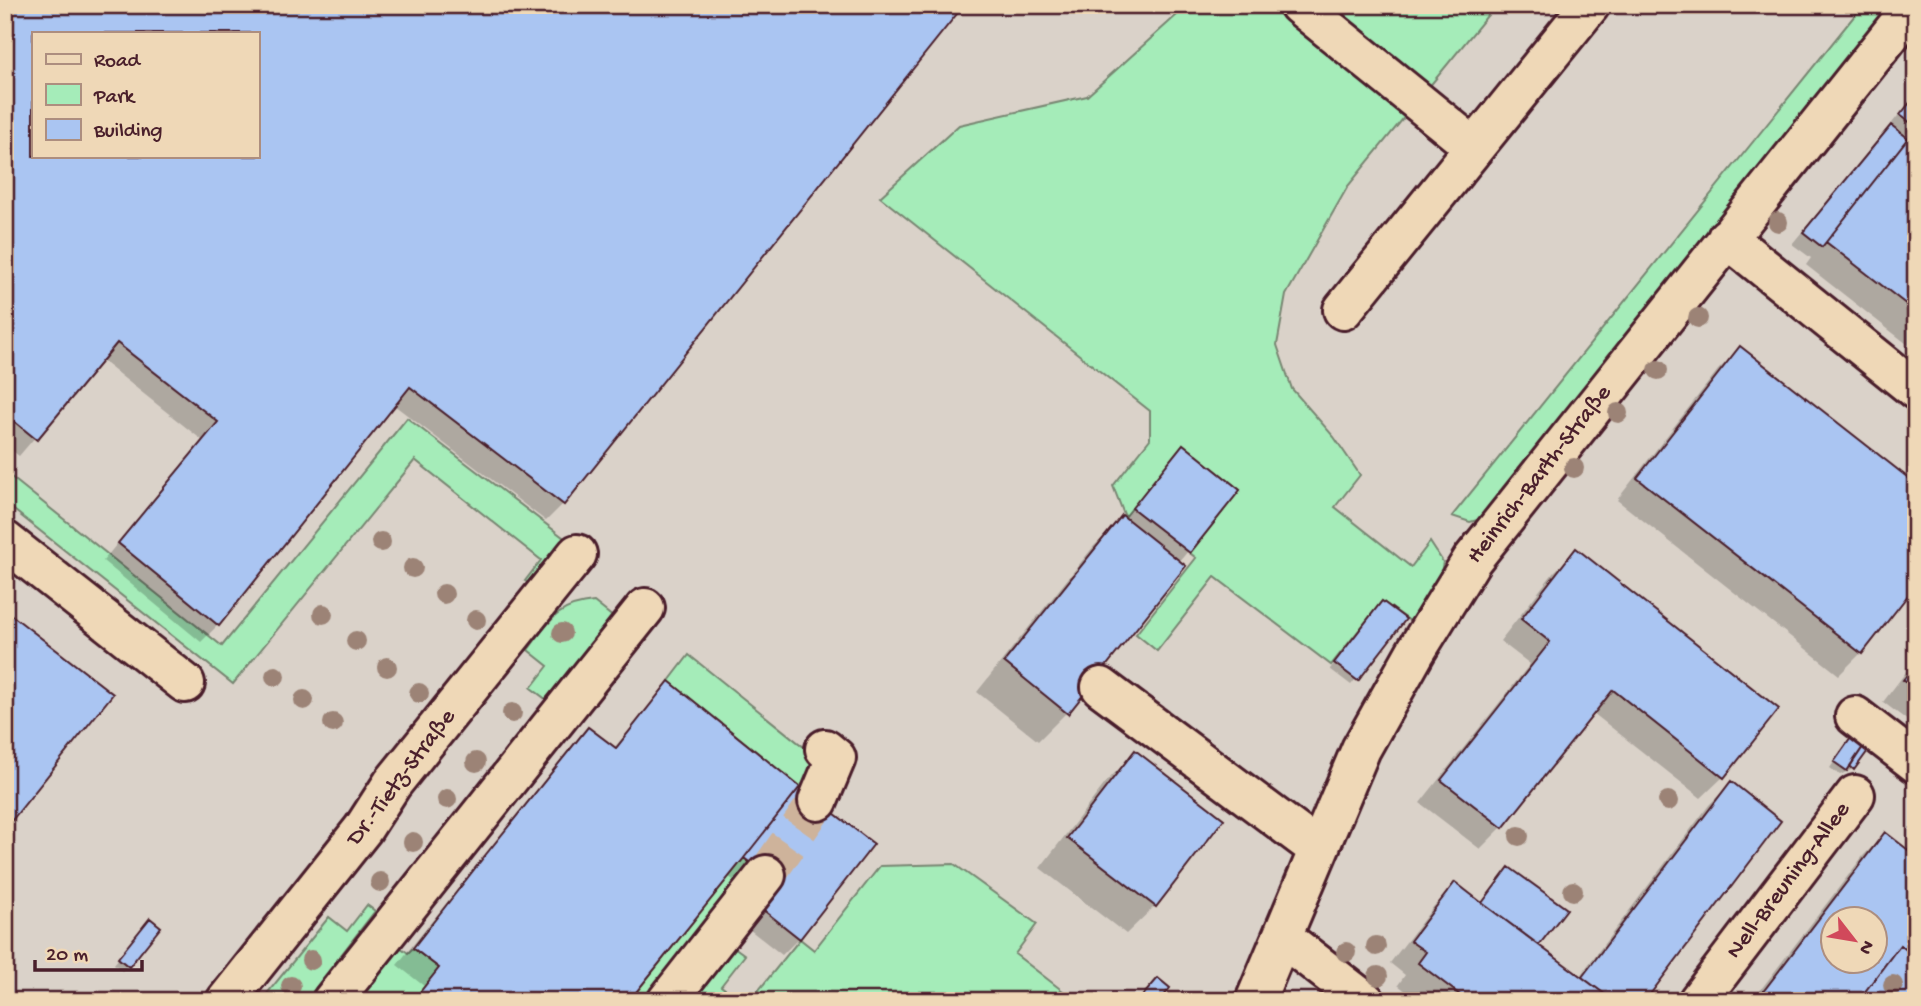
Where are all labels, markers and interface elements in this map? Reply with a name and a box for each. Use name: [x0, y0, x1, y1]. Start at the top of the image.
legend: [32, 32, 259, 158]
text: Road: [94, 50, 142, 75]
text: Park: [93, 86, 137, 111]
text: Building: [93, 120, 163, 145]
street label: Heinrich-Barth-Straße: [1461, 379, 1619, 570]
street label: Dr.-Tietz-Straße: [340, 703, 463, 854]
street label: Nell-Breuning-Allee: [1720, 796, 1858, 965]
north arrow: [1820, 904, 1890, 974]
scale bar: [35, 929, 142, 973]
text: N: [1853, 936, 1879, 958]
text: 20 m: [46, 944, 88, 969]

